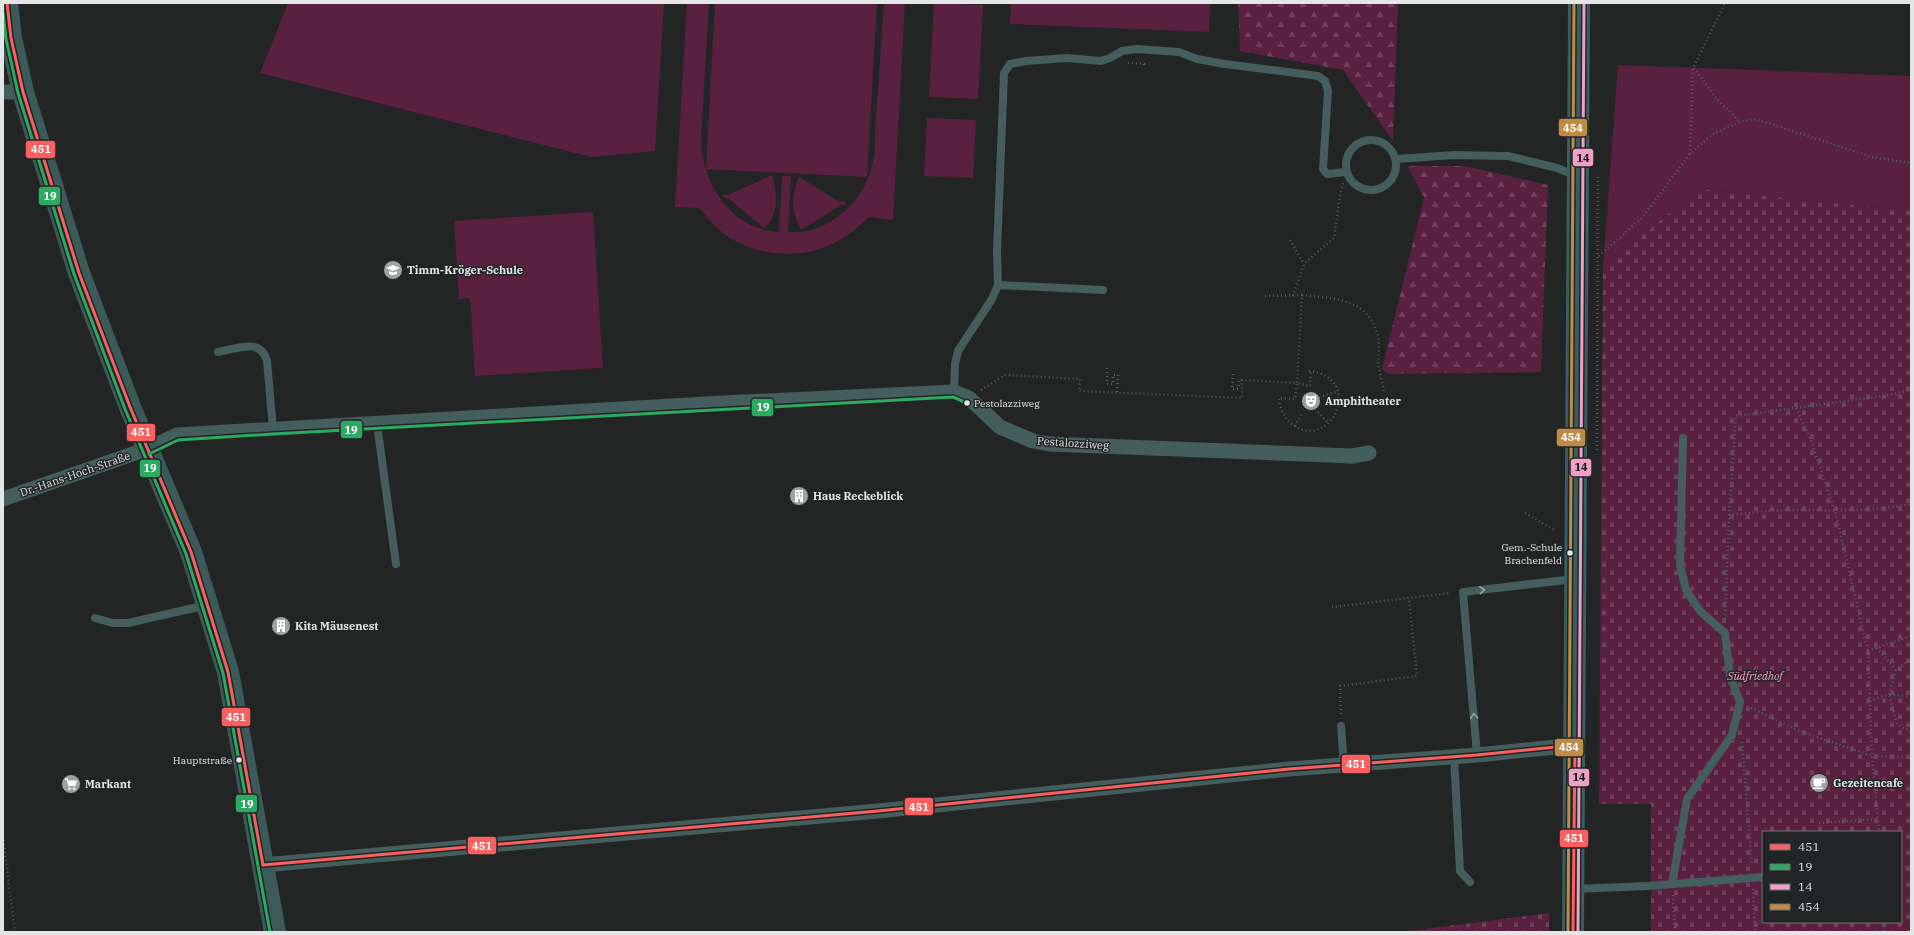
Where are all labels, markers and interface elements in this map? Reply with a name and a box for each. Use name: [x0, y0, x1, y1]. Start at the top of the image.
line badge: 454: [1558, 118, 1588, 137]
text: 454: [1563, 121, 1583, 135]
line badge: 451: [25, 140, 56, 159]
text: 451: [31, 142, 51, 156]
line badge: 14: [1572, 148, 1594, 167]
text: 14: [1576, 151, 1590, 165]
line badge: 19: [38, 186, 61, 206]
text: 19: [43, 189, 57, 203]
school or university icon: Timm-Kröger-Schule: [382, 259, 404, 281]
place label: Timm-Kröger-Schule: [407, 263, 523, 277]
theatre icon: Amphitheater: [1300, 390, 1322, 412]
place label: Amphitheater: [1325, 394, 1401, 408]
place label: Pestolazziweg: [974, 397, 1040, 410]
line badge: 19: [751, 398, 774, 417]
marker: Pestolazziweg: [962, 398, 972, 408]
text: 19: [756, 400, 770, 414]
line badge: 19: [340, 420, 363, 439]
line badge: 451: [126, 423, 156, 442]
text: 19: [344, 423, 358, 437]
text: 451: [131, 425, 151, 439]
line badge: 454: [1556, 428, 1586, 447]
text: 454: [1561, 430, 1581, 444]
street label: Pestalozziweg: [1037, 434, 1109, 452]
street label: Dr.-Hans-Hoch-Straße: [18, 448, 132, 499]
line badge: 14: [1570, 458, 1592, 477]
line badge: 19: [139, 459, 161, 478]
text: 14: [1574, 460, 1588, 474]
text: 19: [143, 461, 157, 475]
building icon: Haus Reckeblick: [788, 485, 810, 507]
place label: Haus Reckeblick: [813, 489, 903, 503]
place label: Gem.-Schule Brachenfeld: [1502, 541, 1562, 567]
marker: Gem.-Schule Brachenfeld: [1565, 548, 1575, 558]
one-way arrow: [1479, 585, 1485, 594]
building icon: Kita Mäusenest: [270, 615, 292, 637]
place label: Kita Mäusenest: [295, 619, 378, 633]
park label: Südfriedhof: [1726, 669, 1785, 683]
line badge: 451: [221, 707, 251, 727]
text: 451: [226, 710, 246, 724]
one-way arrow: [1470, 713, 1479, 719]
line badge: 454: [1554, 738, 1584, 757]
text: 454: [1559, 740, 1579, 754]
place label: Hauptstraße: [173, 754, 232, 767]
line badge: 451: [1341, 754, 1371, 774]
marker: Hauptstraße: [234, 755, 244, 765]
text: 451: [1346, 757, 1366, 771]
line badge: 14: [1568, 768, 1590, 787]
text: 14: [1572, 770, 1586, 784]
cafe icon: Gezeitencafe: [1808, 772, 1830, 794]
supermarket icon: Markant: [60, 773, 82, 795]
place label: Gezeitencafe: [1833, 776, 1903, 790]
place label: Markant: [85, 777, 131, 791]
line badge: 19: [235, 794, 258, 813]
text: 19: [240, 797, 254, 811]
line badge: 451: [904, 797, 934, 816]
text: 451: [909, 800, 929, 814]
line badge: 451: [1559, 829, 1589, 848]
text: 451: [1564, 831, 1584, 845]
legend: [1762, 831, 1902, 923]
line badge: 451: [467, 836, 497, 855]
text: 451: [472, 839, 492, 853]
text: 451: [1798, 839, 1820, 854]
text: 19: [1798, 859, 1812, 874]
text: 14: [1798, 879, 1812, 894]
text: 454: [1798, 899, 1820, 914]

